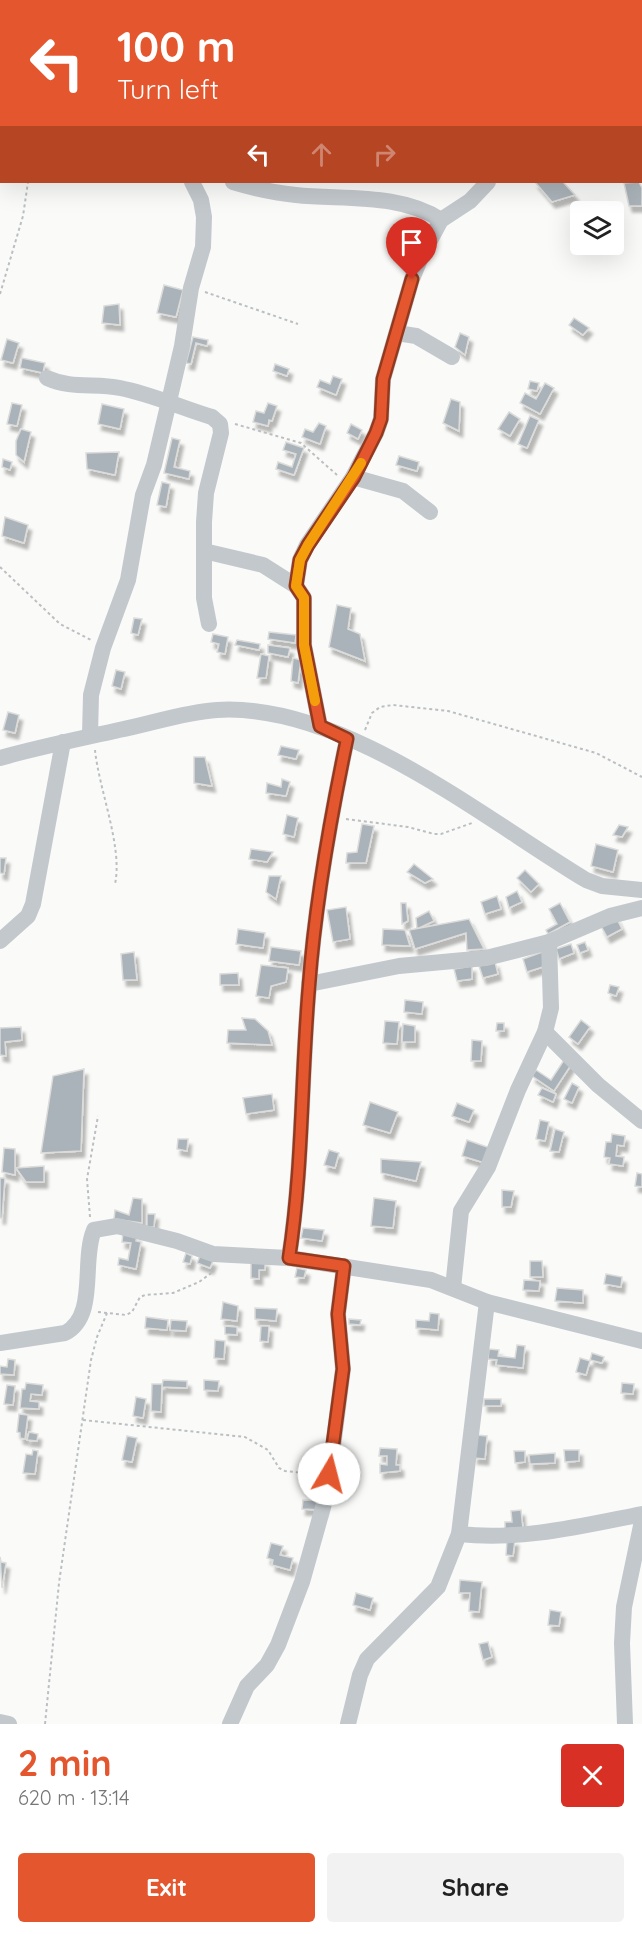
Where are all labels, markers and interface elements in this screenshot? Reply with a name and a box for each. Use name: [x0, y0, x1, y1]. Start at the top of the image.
text: 100 m: [117, 20, 235, 73]
icon: left: [18, 24, 96, 102]
text: Turn left: [117, 72, 219, 106]
icon: left: [242, 138, 275, 171]
icon: ahead: [305, 138, 338, 171]
icon: right: [368, 138, 401, 171]
map controls: [570, 201, 624, 255]
button: layers: [570, 201, 624, 255]
pin: [386, 217, 437, 279]
icon: arrive: [395, 226, 428, 259]
position arrow: [297, 1442, 361, 1506]
text: 2 min: [18, 1740, 112, 1785]
button: close: [561, 1744, 624, 1807]
text: 620 m · 13:14: [18, 1785, 130, 1810]
button: Exit: [18, 1853, 315, 1922]
button: Share: [327, 1853, 624, 1922]

